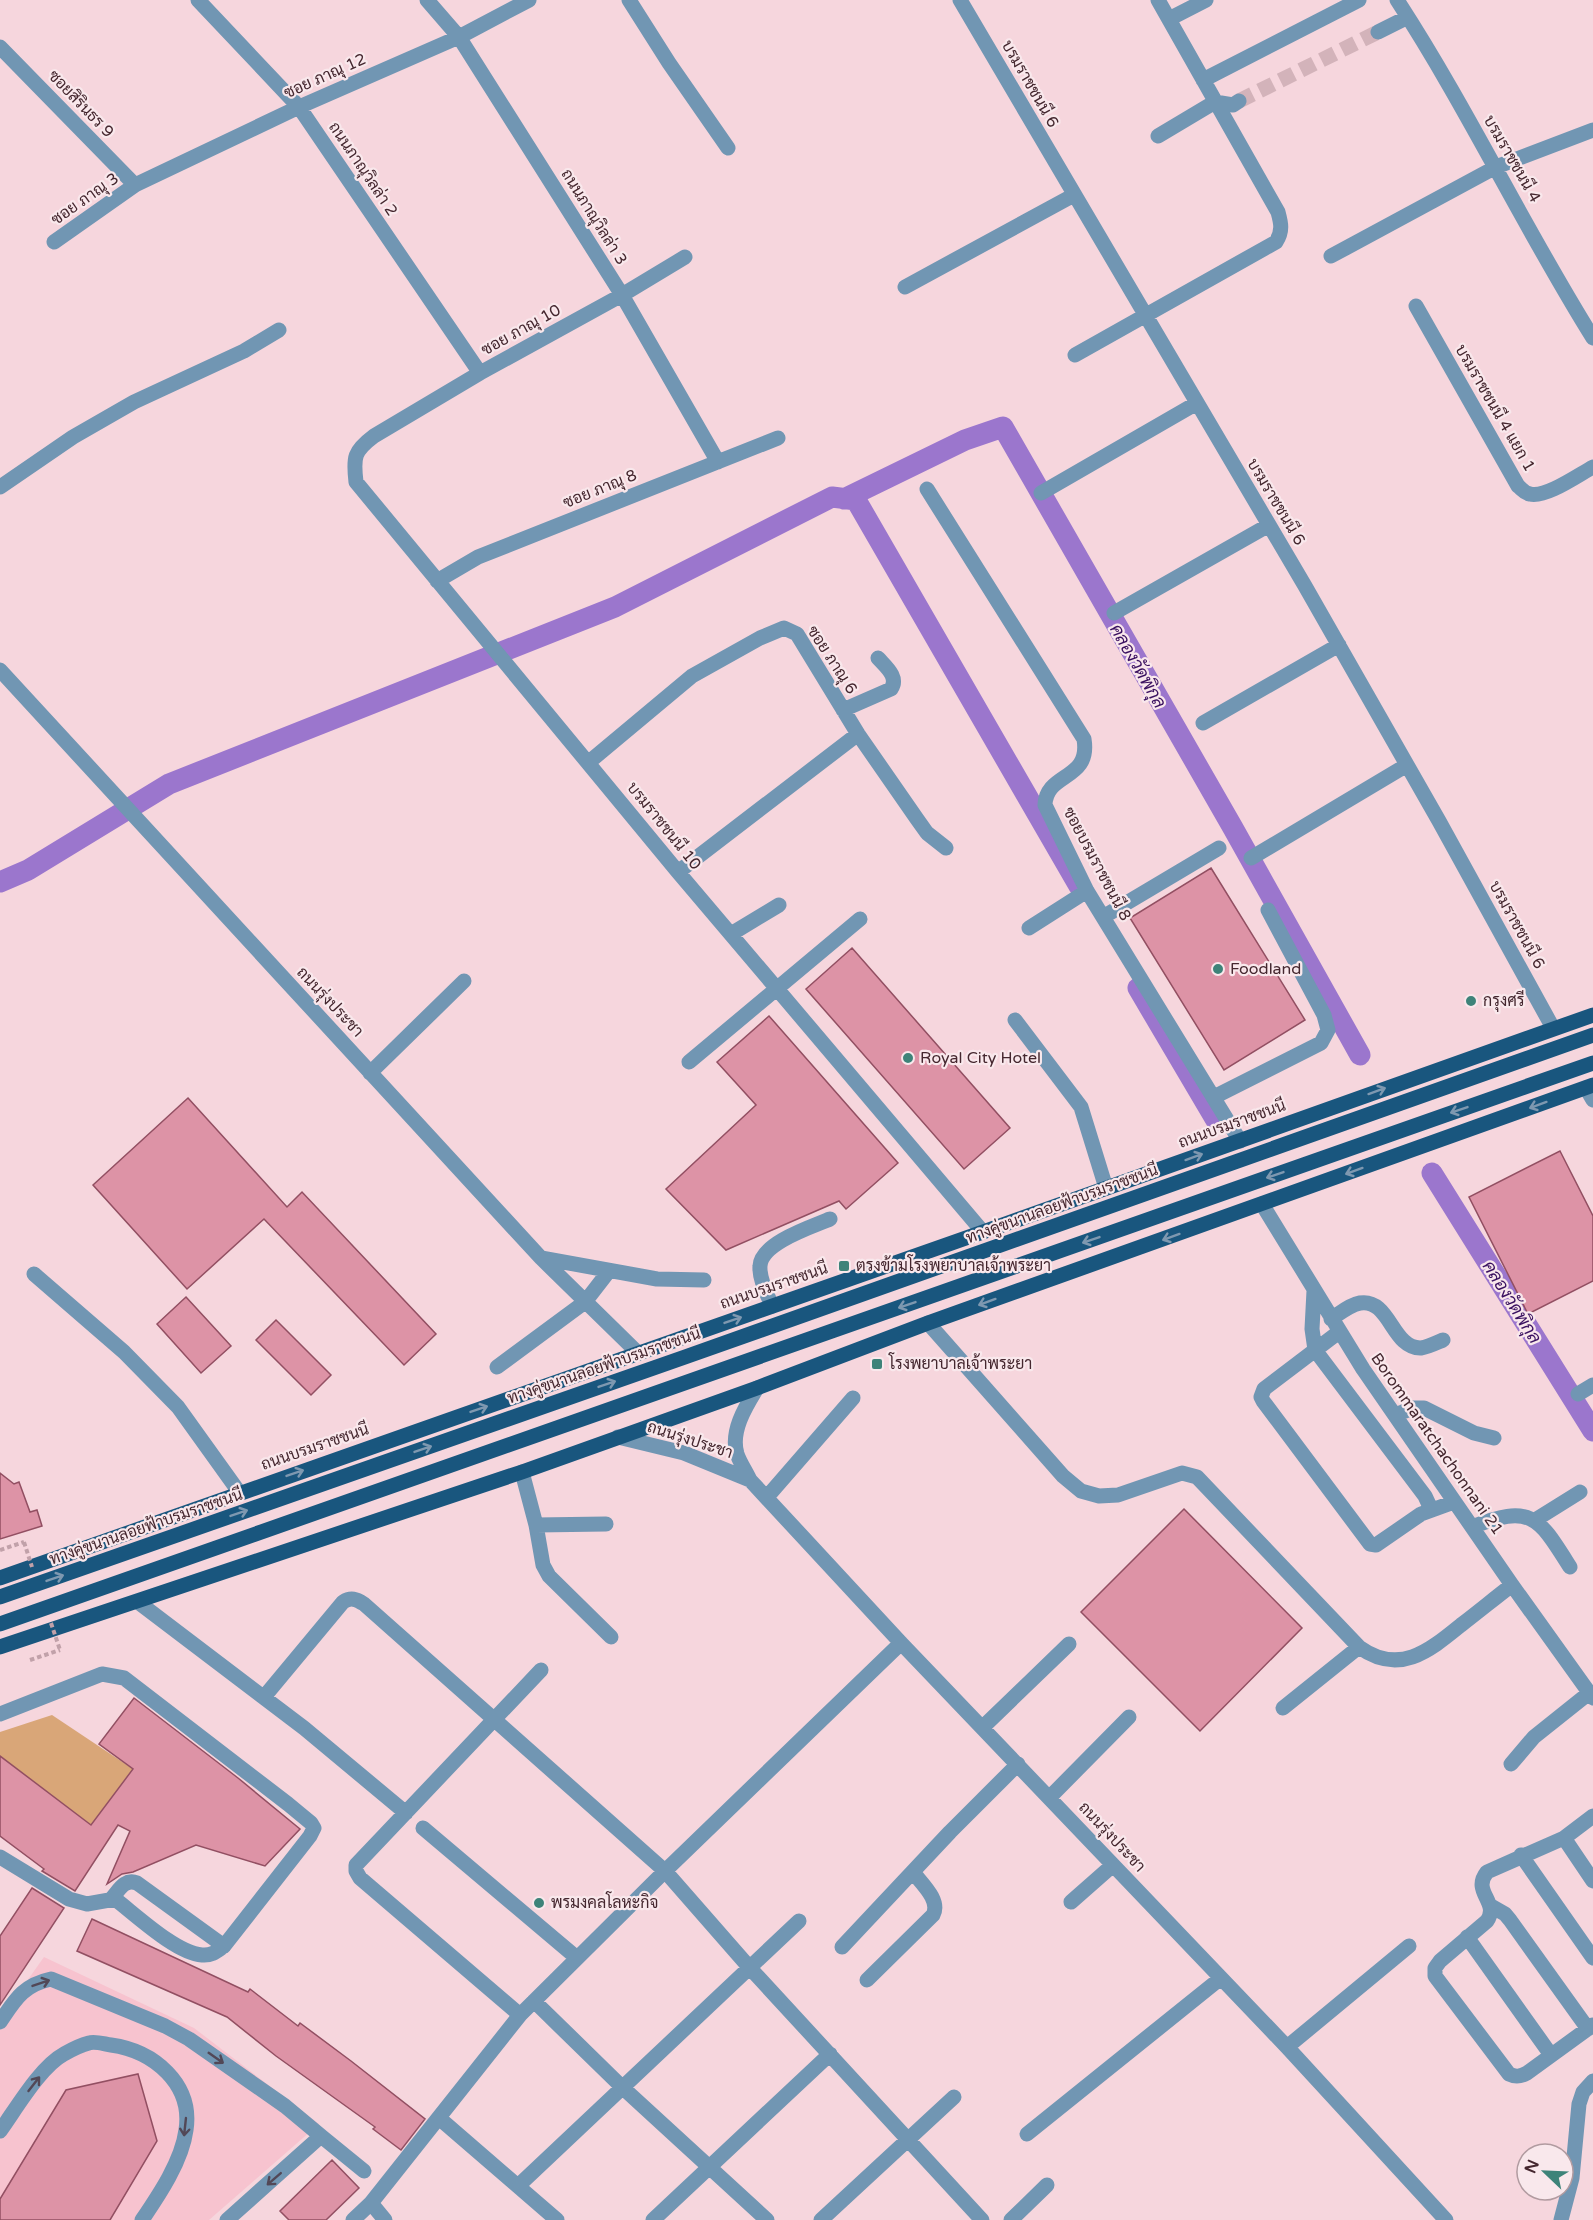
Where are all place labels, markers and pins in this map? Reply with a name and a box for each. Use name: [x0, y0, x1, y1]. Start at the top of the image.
place label: Foodland: [1230, 959, 1301, 979]
marker: Foodland: [1211, 962, 1225, 976]
place label: กรุงศรี: [1483, 989, 1525, 1012]
marker: กรุงศรี: [1464, 994, 1478, 1008]
place label: Royal City Hotel: [920, 1048, 1041, 1068]
marker: Royal City Hotel: [901, 1051, 915, 1065]
place label: ตรงข้ามโรงพยาบาลเจ้าพระยา: [856, 1254, 1051, 1276]
marker: ตรงข้ามโรงพยาบาลเจ้าพระยา: [837, 1259, 851, 1273]
place label: โรงพยาบาลเจ้าพระยา: [888, 1352, 1032, 1374]
marker: โรงพยาบาลเจ้าพระยา: [870, 1357, 884, 1371]
place label: พรมงคลโลหะกิจ: [551, 1891, 658, 1913]
marker: พรมงคลโลหะกิจ: [532, 1896, 546, 1910]

